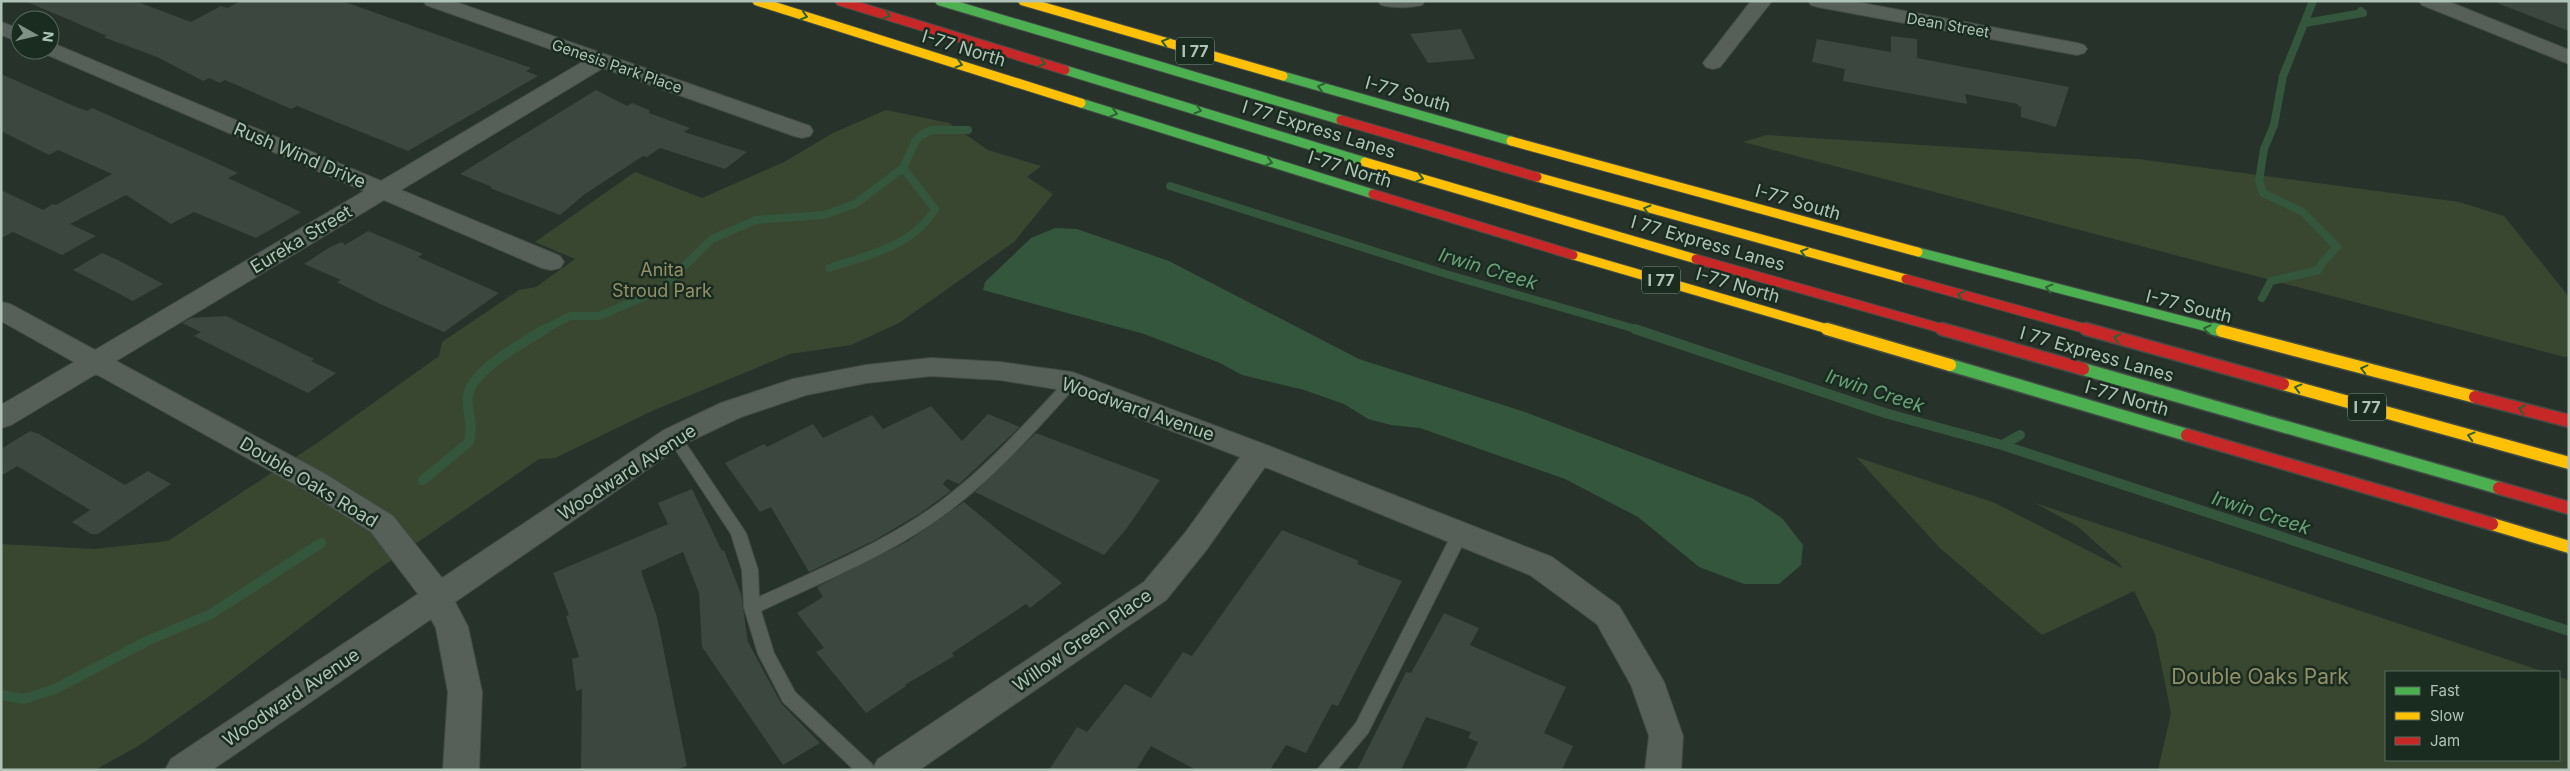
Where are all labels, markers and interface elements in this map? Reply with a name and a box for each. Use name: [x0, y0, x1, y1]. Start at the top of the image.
street label: Dean Street: [1905, 8, 1991, 42]
north arrow: [10, 10, 60, 60]
one-way arrow: [799, 10, 807, 20]
one-way arrow: [882, 10, 891, 20]
street label: I-77 North: [920, 25, 1008, 71]
text: N: [39, 30, 58, 43]
street label: Genesis Park Place: [549, 35, 685, 97]
road number: I 77: [1176, 37, 1214, 64]
one-way arrow: [1161, 38, 1169, 48]
one-way arrow: [1038, 57, 1046, 67]
one-way arrow: [954, 59, 963, 69]
street label: I-77 South: [1363, 72, 1453, 116]
one-way arrow: [1317, 83, 1325, 93]
street label: I 77 Express Lanes: [1240, 96, 1398, 162]
one-way arrow: [1193, 105, 1201, 115]
one-way arrow: [1109, 108, 1118, 118]
street label: Rush Wind Drive: [231, 118, 369, 192]
street label: I-77 North: [1306, 146, 1394, 192]
one-way arrow: [1264, 156, 1273, 166]
one-way arrow: [1416, 173, 1424, 183]
street label: I-77 South: [1753, 180, 1843, 224]
street label: Eureka Street: [247, 201, 355, 277]
one-way arrow: [1644, 204, 1652, 214]
street label: I 77 Express Lanes: [1629, 211, 1787, 275]
water label: Irwin Creek: [1436, 243, 1541, 295]
one-way arrow: [1800, 248, 1808, 258]
park label: Anita Stroud Park: [612, 259, 712, 301]
street label: I-77 North: [1694, 263, 1782, 307]
road number: I 77: [1642, 266, 1680, 294]
one-way arrow: [2045, 283, 2054, 294]
street label: I-77 South: [2144, 285, 2234, 327]
one-way arrow: [1956, 290, 1965, 301]
street label: I 77 Express Lanes: [2018, 322, 2176, 386]
one-way arrow: [2202, 324, 2211, 335]
one-way arrow: [2113, 333, 2122, 344]
water label: Irwin Creek: [1823, 364, 1928, 418]
one-way arrow: [2360, 364, 2369, 375]
street label: Woodward Avenue: [1059, 373, 1217, 445]
street label: I-77 North: [2083, 376, 2171, 420]
one-way arrow: [2294, 383, 2302, 393]
road number: I 77: [2348, 394, 2386, 421]
one-way arrow: [2518, 405, 2526, 415]
street label: Woodward Avenue: [554, 420, 700, 524]
one-way arrow: [2468, 431, 2476, 441]
street label: Double Oaks Road: [236, 433, 382, 531]
water label: Irwin Creek: [2209, 486, 2314, 540]
street label: Willow Green Place: [1009, 584, 1155, 696]
street label: Woodward Avenue: [219, 644, 363, 750]
park label: Double Oaks Park: [2171, 664, 2349, 689]
legend: [2385, 671, 2560, 761]
text: Fast: [2430, 681, 2460, 700]
text: Slow: [2430, 706, 2464, 725]
text: Jam: [2430, 731, 2460, 750]

